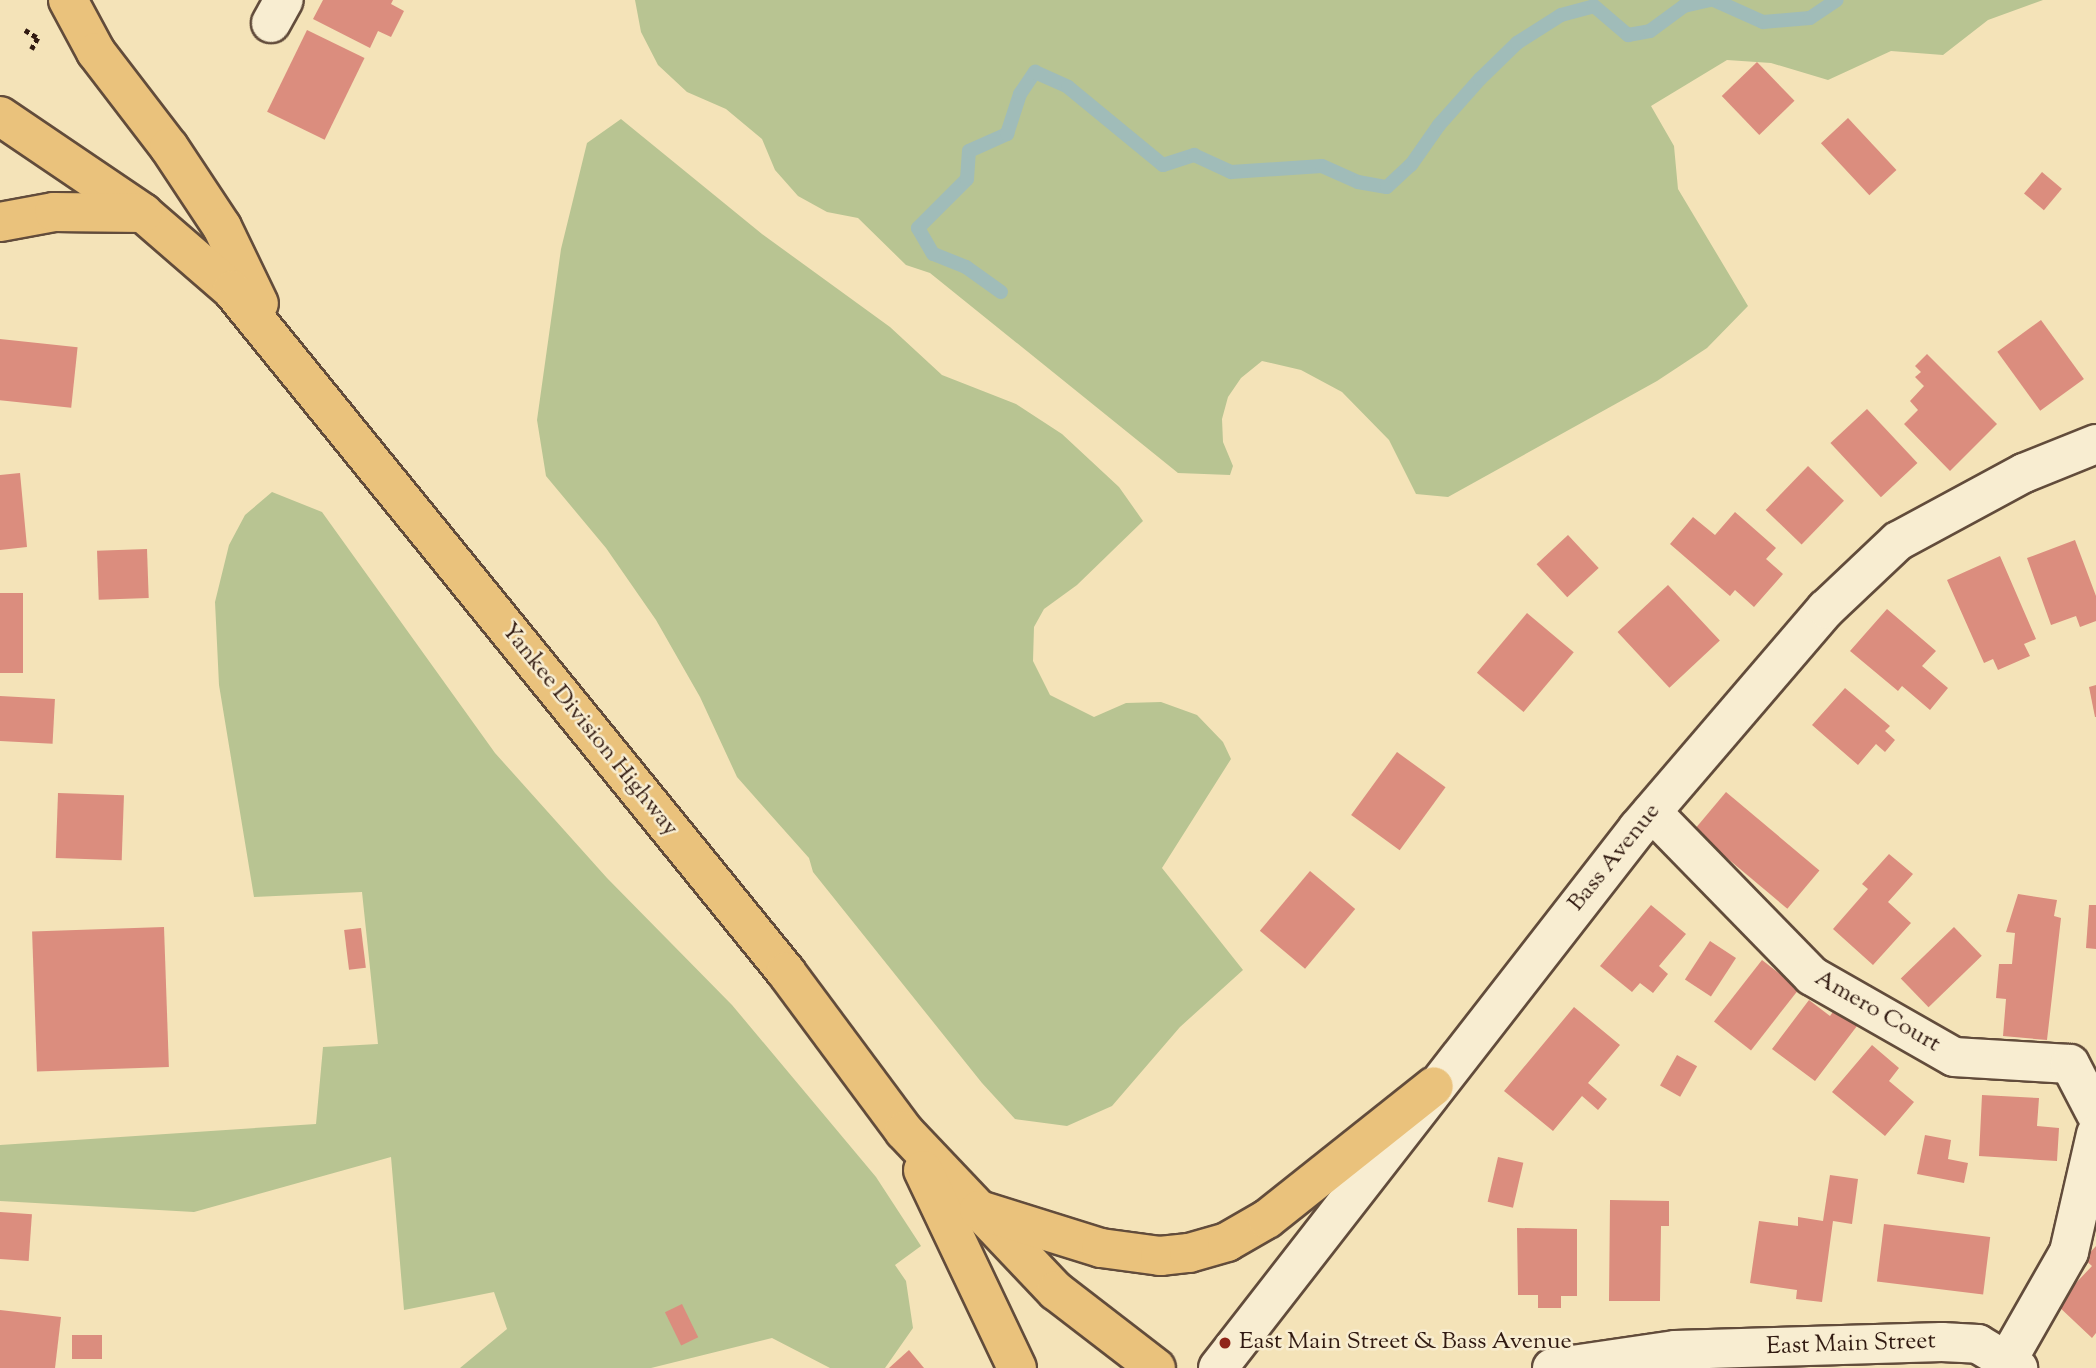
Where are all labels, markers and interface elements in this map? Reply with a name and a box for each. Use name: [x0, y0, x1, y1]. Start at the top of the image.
street label: Yankee Division Highway: [494, 617, 684, 843]
street label: Bass Avenue: [1563, 798, 1667, 918]
street label: Amero Court: [1809, 964, 1945, 1060]
street label: East Main Street: [1766, 1328, 1936, 1362]
place label: East Main Street & Bass Avenue: [1239, 1329, 1572, 1357]
marker: East Main Street & Bass Avenue: [1217, 1335, 1233, 1351]

